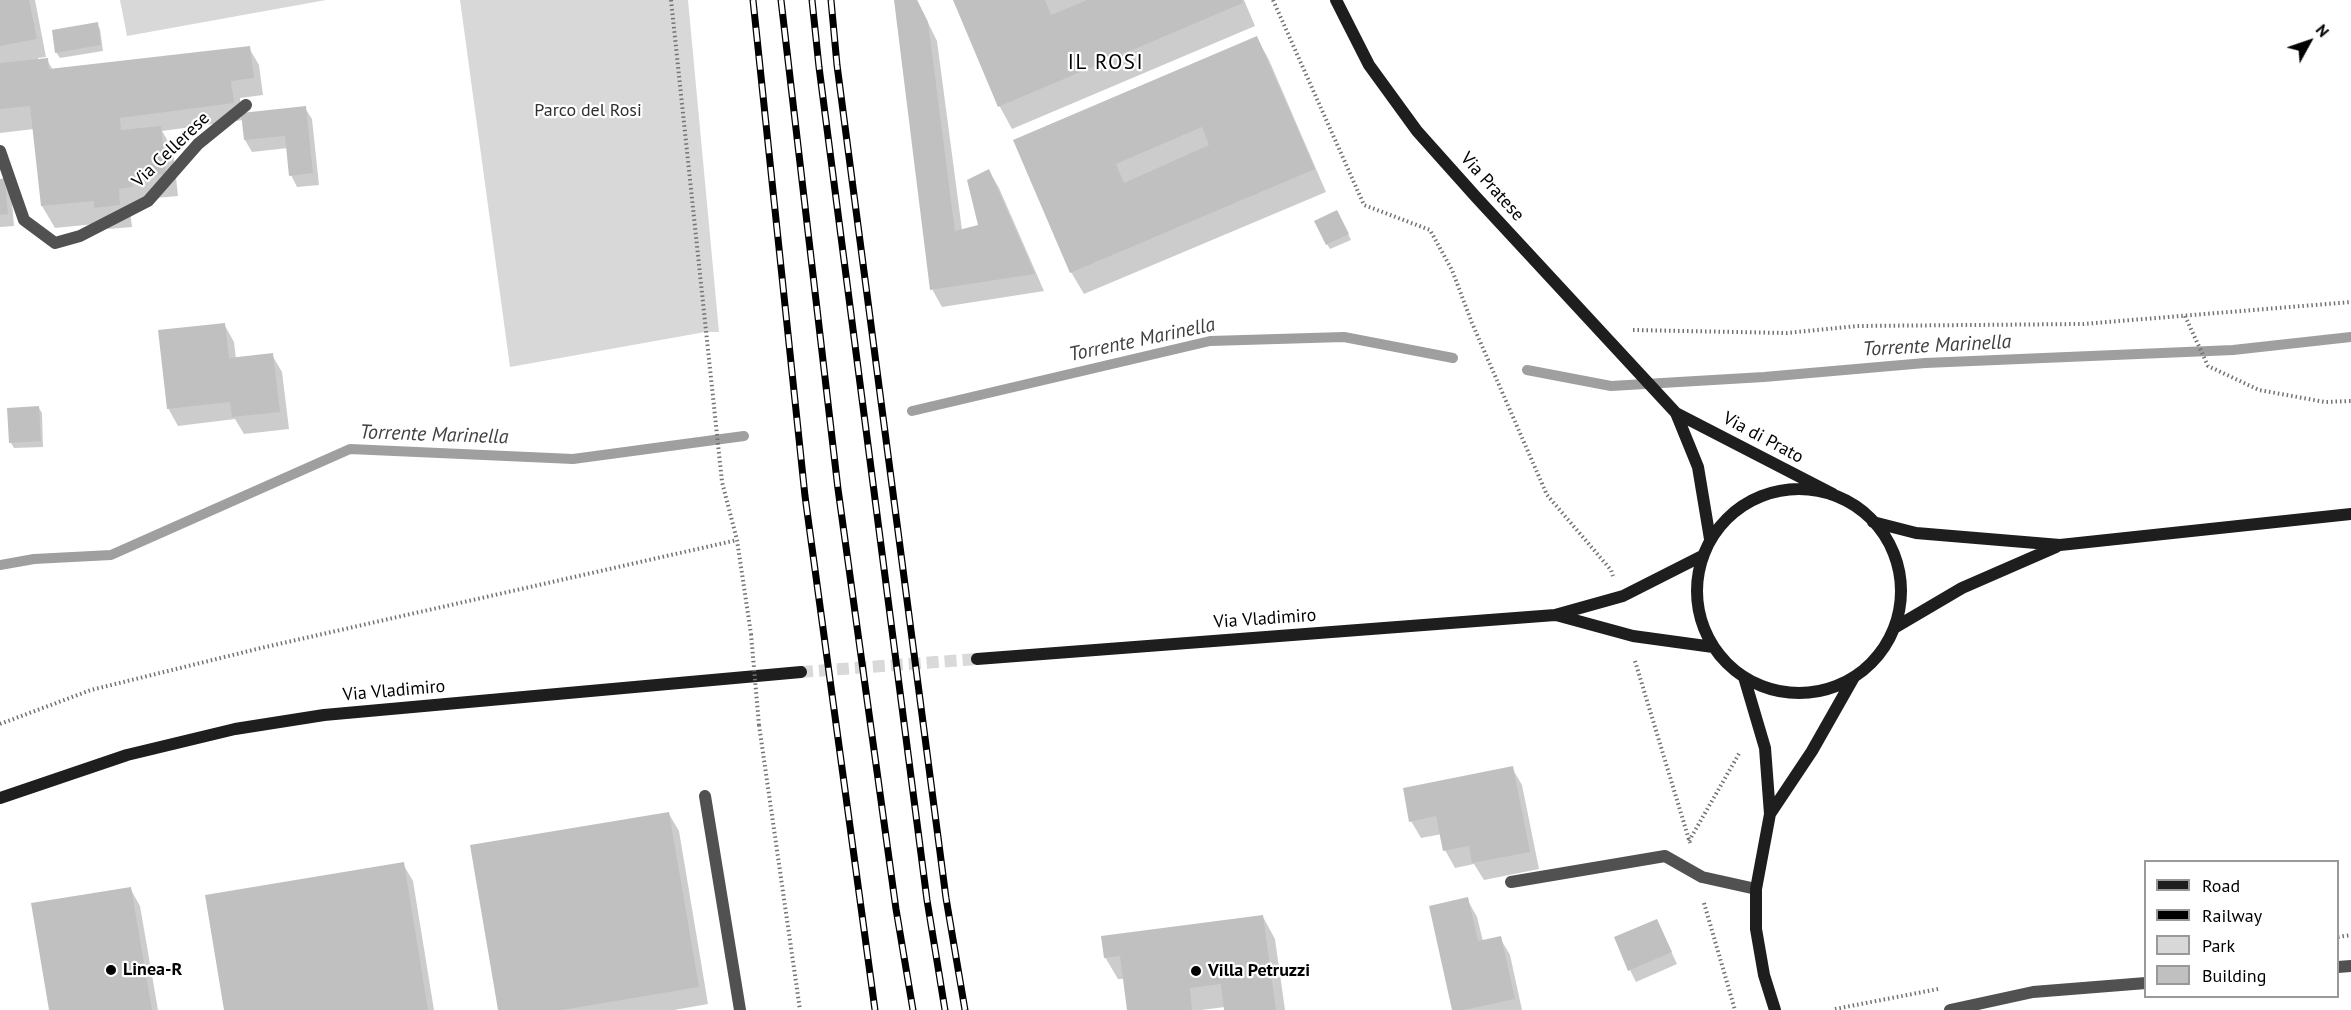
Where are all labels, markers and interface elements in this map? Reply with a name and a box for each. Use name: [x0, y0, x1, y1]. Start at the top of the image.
north arrow: [2279, 12, 2339, 72]
text: N: [2312, 20, 2334, 41]
district label: IL ROSI: [1068, 50, 1144, 76]
park label: Parco del Rosi: [534, 100, 642, 122]
street label: Via Cellerese: [128, 108, 214, 192]
street label: Via Pratese: [1456, 148, 1528, 226]
water label: Torrente Marinella: [1067, 313, 1217, 367]
water label: Torrente Marinella: [1862, 330, 2012, 362]
street label: Via di Prato: [1719, 408, 1807, 468]
water label: Torrente Marinella: [359, 420, 509, 450]
street label: Via Vladimiro: [1213, 605, 1317, 633]
street label: Via Vladimiro: [342, 676, 446, 706]
legend: [2144, 860, 2339, 998]
text: Road: [2202, 874, 2240, 897]
text: Railway: [2202, 904, 2262, 927]
text: Park: [2202, 934, 2235, 957]
place label: Linea-R: [123, 959, 182, 981]
place label: Villa Petruzzi: [1208, 960, 1310, 982]
marker: Linea-R: [104, 963, 118, 977]
marker: Villa Petruzzi: [1189, 964, 1203, 978]
text: Building: [2202, 964, 2266, 987]

